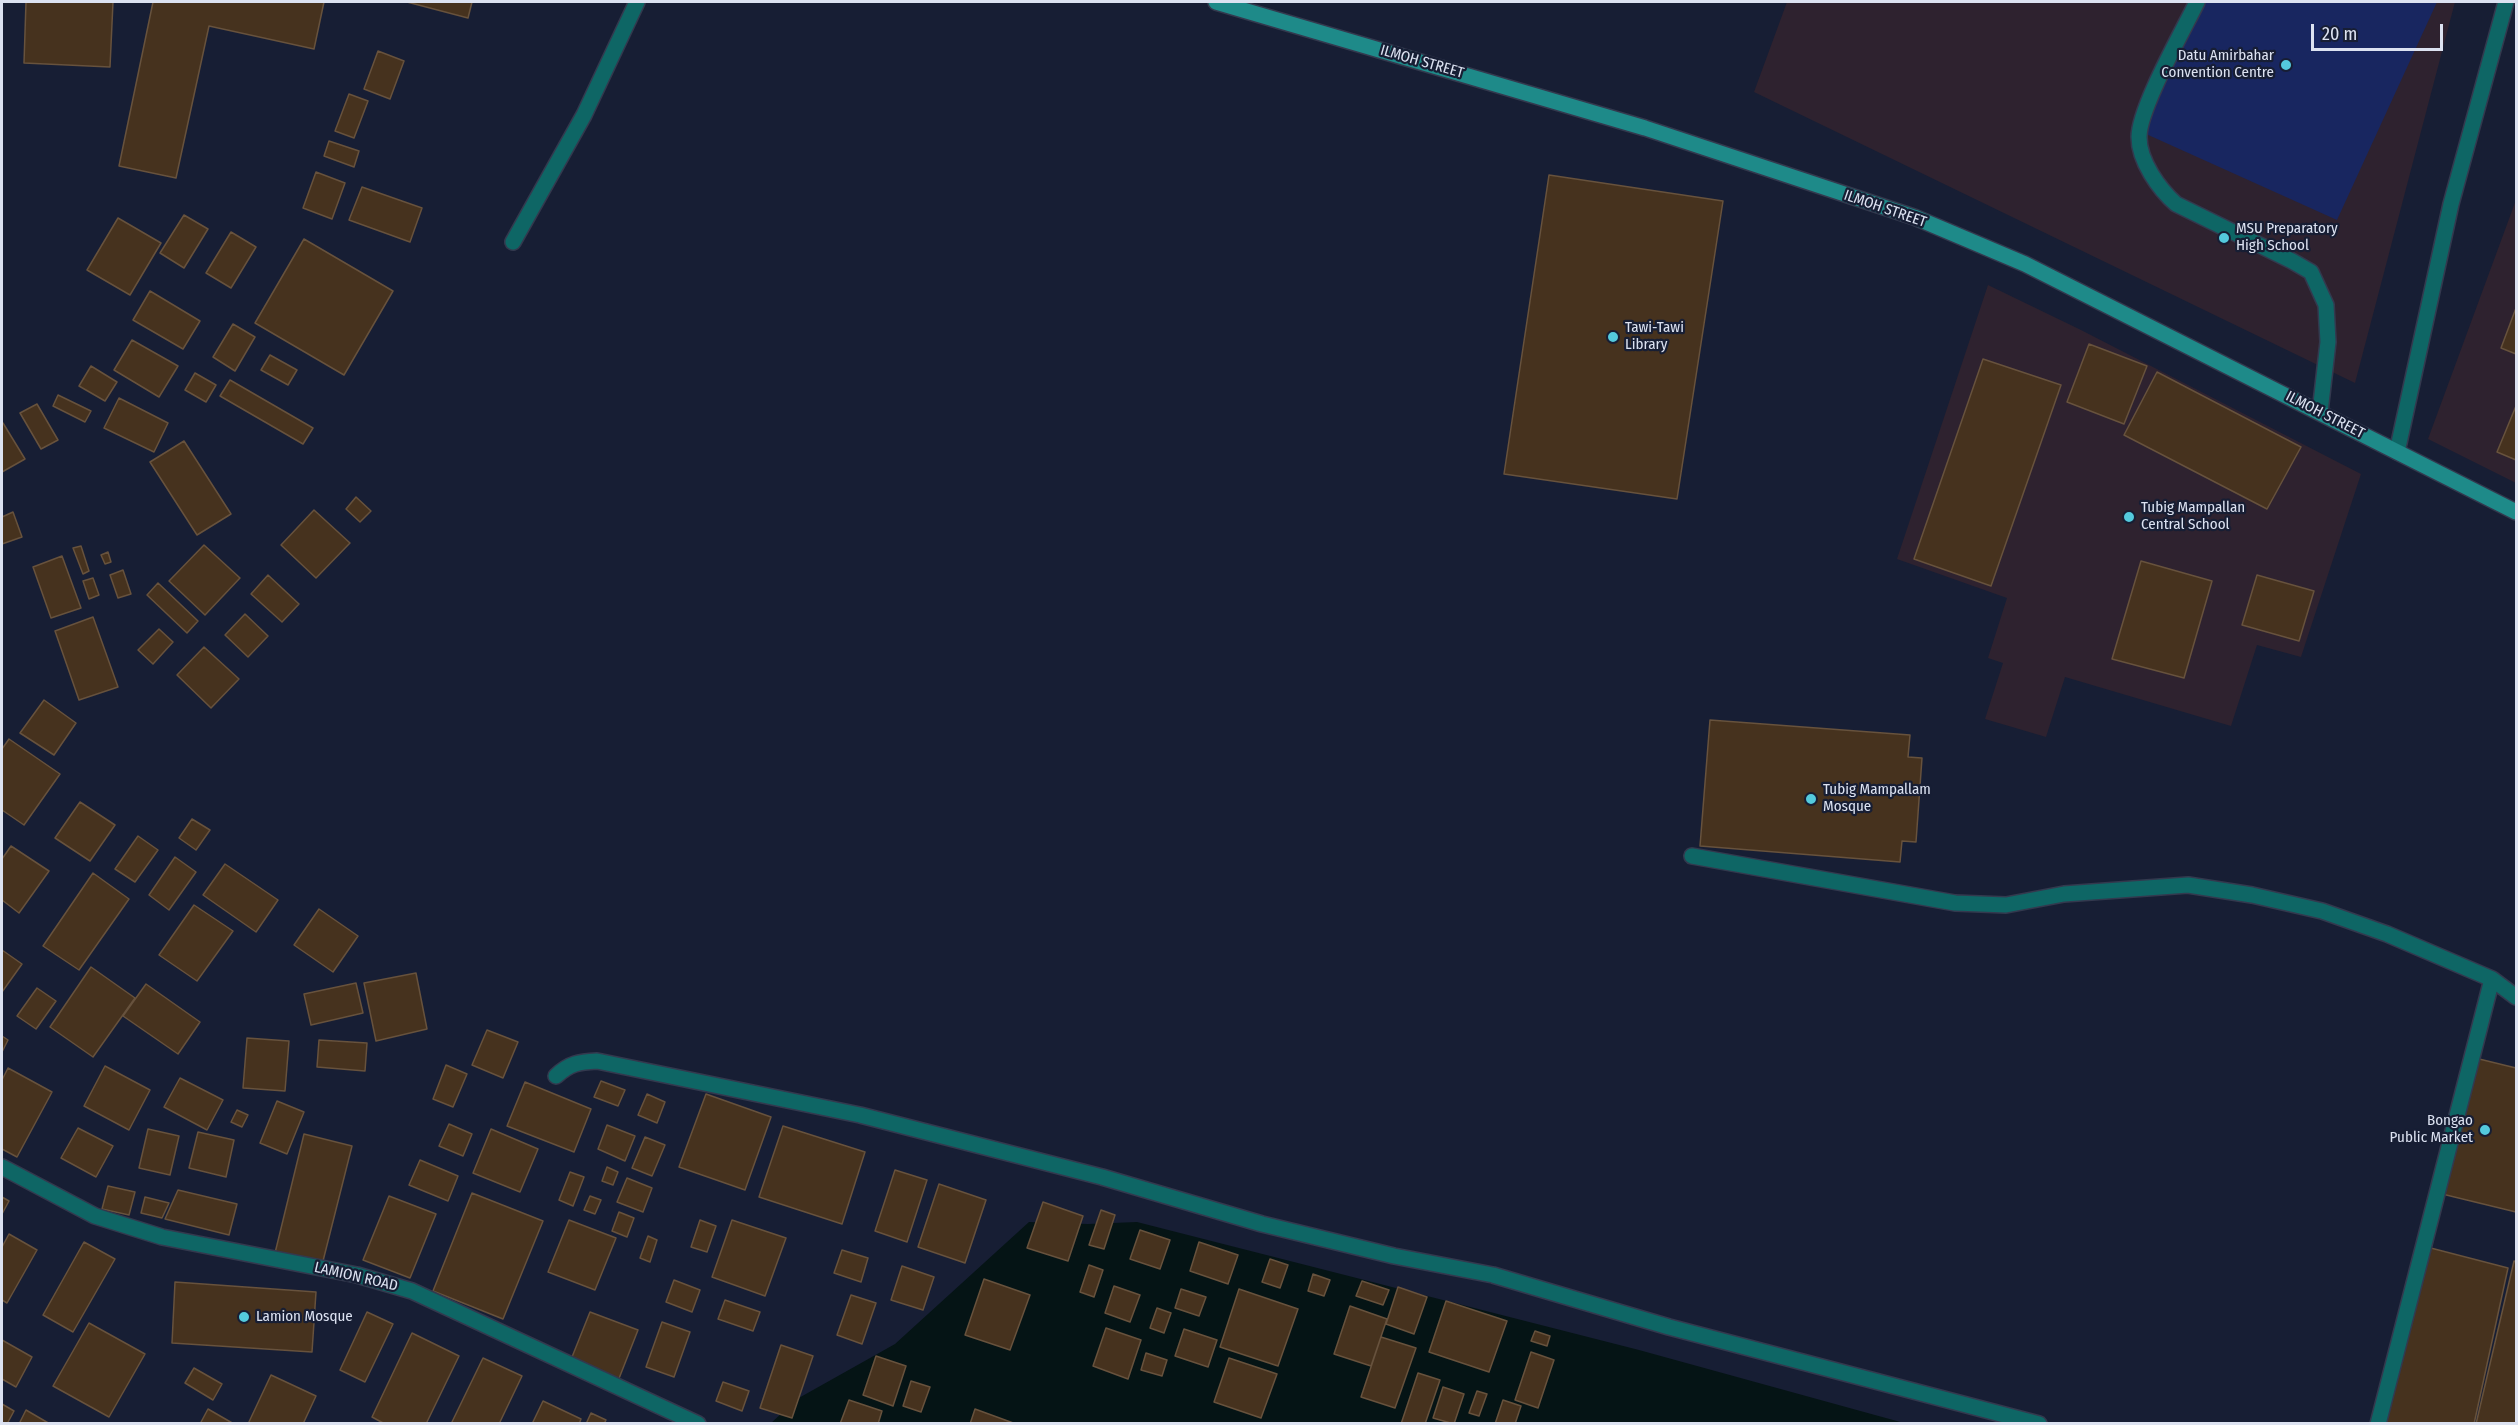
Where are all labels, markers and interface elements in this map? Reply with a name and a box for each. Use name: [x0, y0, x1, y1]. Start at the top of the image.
scale bar: [2314, 12, 2446, 50]
text: 20 m: [2322, 23, 2357, 45]
street label: ILMOH STREET: [1378, 41, 1466, 83]
place label: Datu Amirbahar Convention Centre: [2161, 47, 2274, 82]
marker: Datu Amirbahar Convention Centre: [2279, 58, 2293, 72]
street label: ILMOH STREET: [1841, 186, 1929, 232]
place label: MSU Preparatory High School: [2236, 220, 2338, 255]
marker: MSU Preparatory High School: [2217, 231, 2231, 245]
place label: Tawi-Tawi Library: [1625, 319, 1684, 354]
marker: Tawi-Tawi Library: [1606, 330, 1620, 344]
street label: ILMOH STREET: [2283, 387, 2367, 443]
place label: Tubig Mampallan Central School: [2141, 499, 2245, 534]
marker: Tubig Mampallan Central School: [2122, 510, 2136, 524]
place label: Tubig Mampallam Mosque: [1823, 781, 1931, 816]
marker: Tubig Mampallam Mosque: [1804, 792, 1818, 806]
place label: Bongao Public Market: [2390, 1112, 2473, 1147]
marker: Bongao Public Market: [2478, 1123, 2492, 1137]
street label: LAMION ROAD: [313, 1259, 399, 1295]
place label: Lamion Mosque: [256, 1308, 353, 1326]
marker: Lamion Mosque: [237, 1310, 251, 1324]

